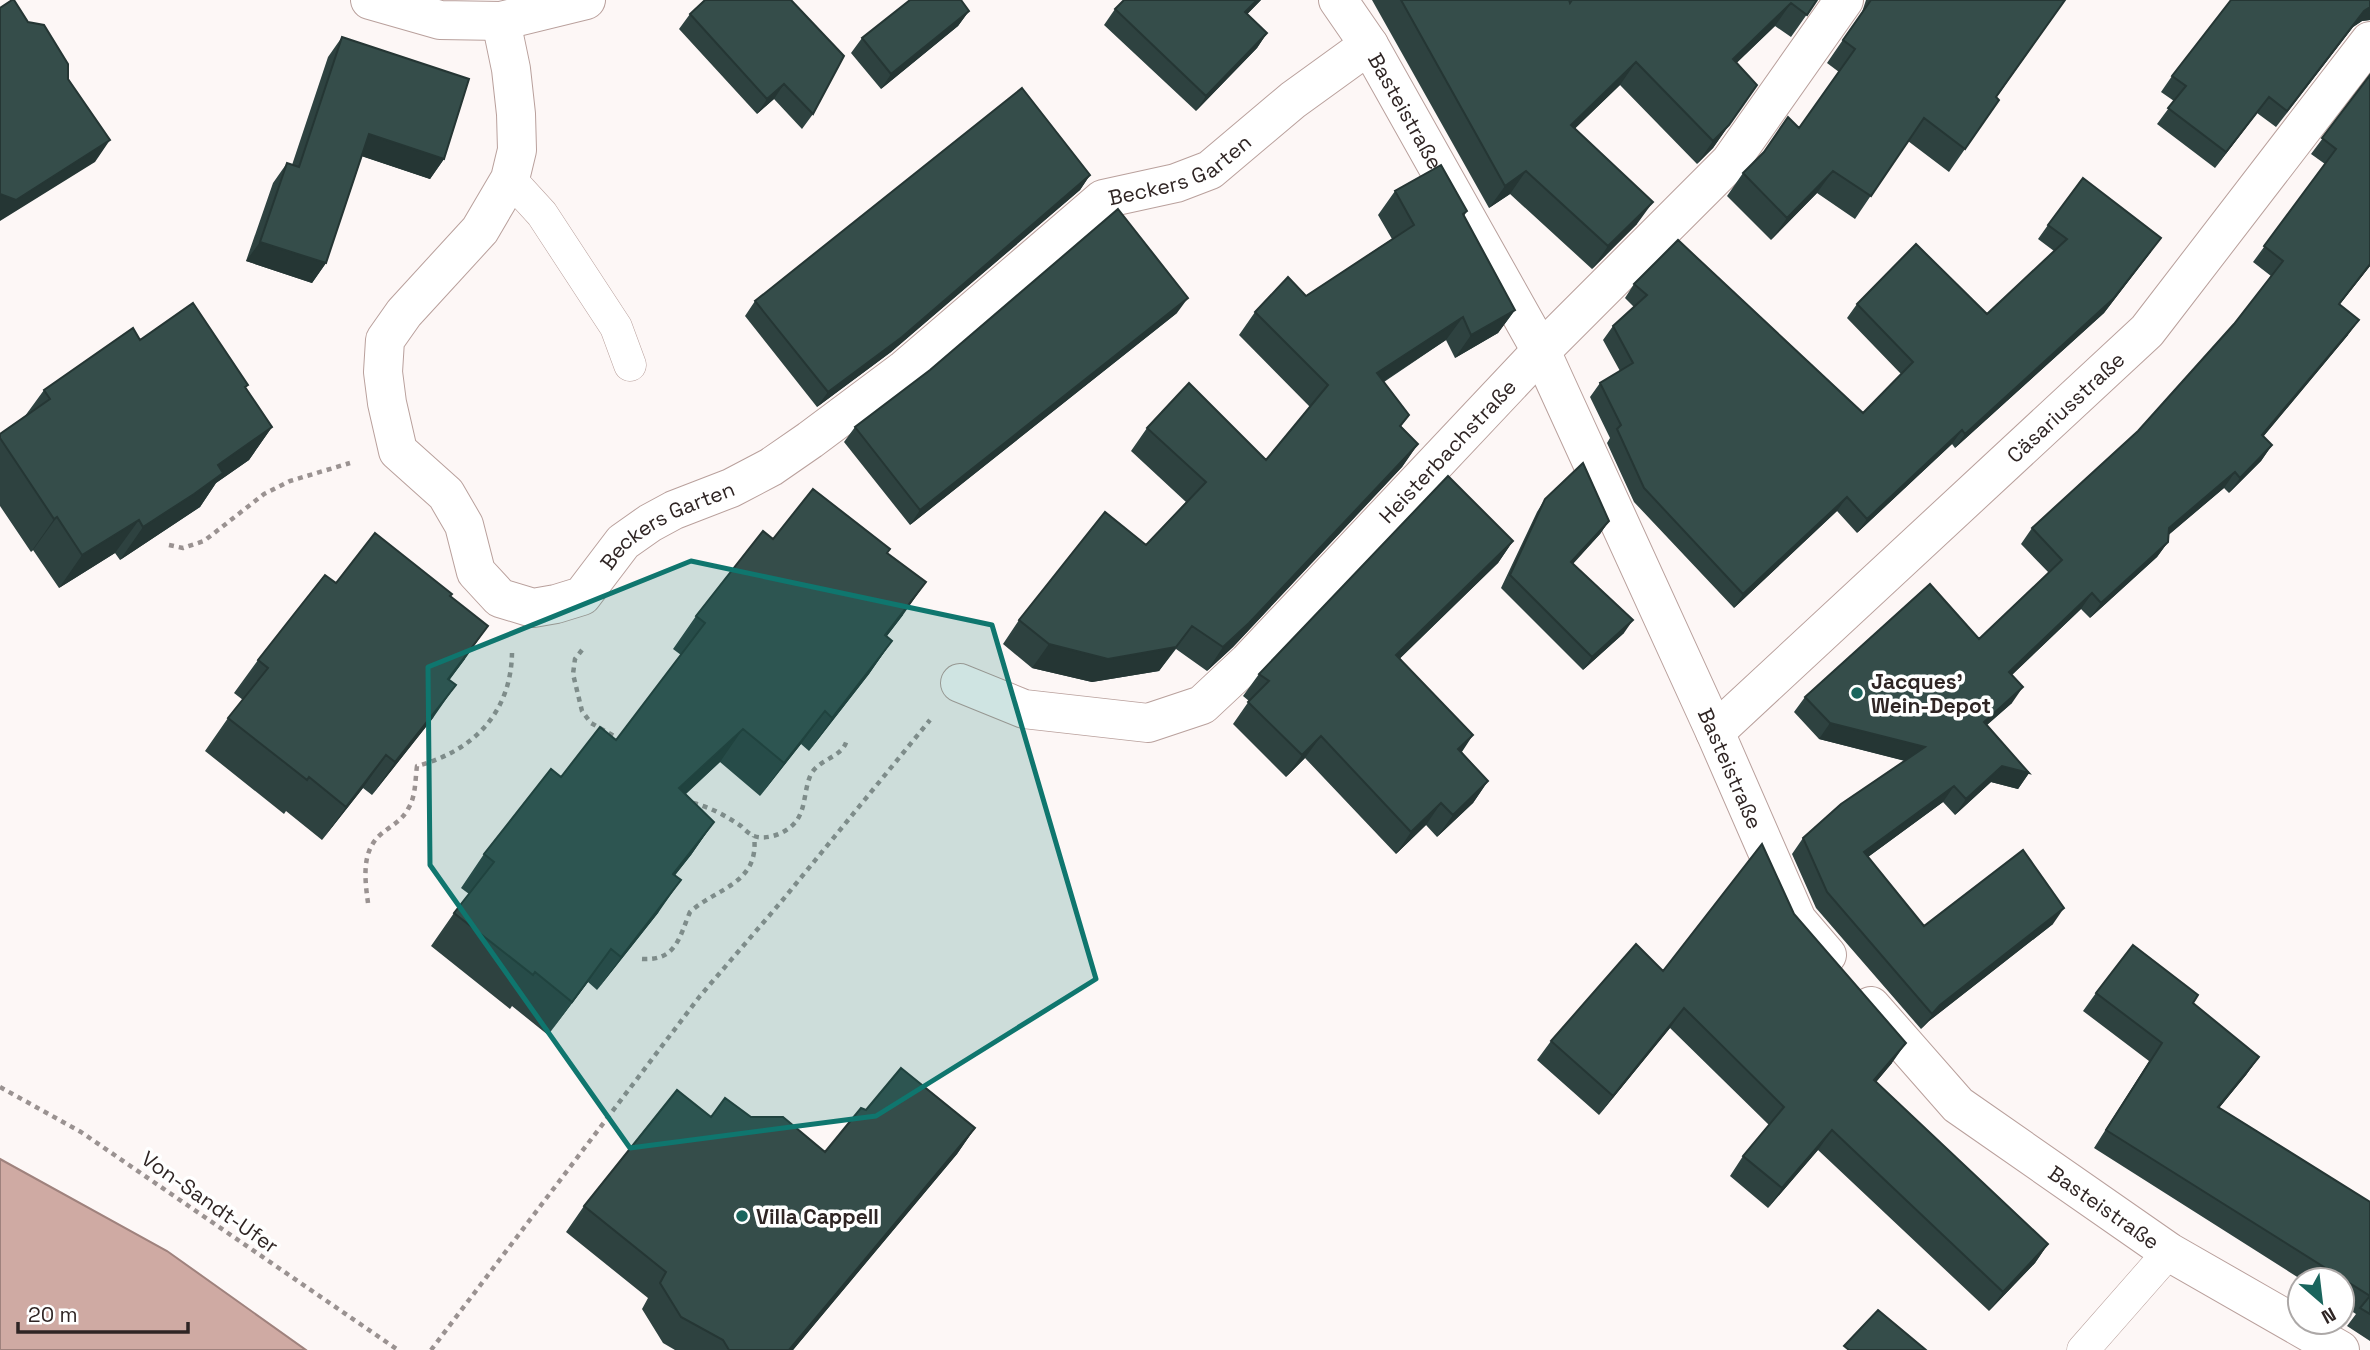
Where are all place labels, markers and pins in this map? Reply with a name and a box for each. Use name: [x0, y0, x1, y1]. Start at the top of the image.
place label: Jacques' Wein-Depot: [1871, 668, 1991, 719]
marker: Jacques' Wein-Depot: [1849, 685, 1865, 701]
place label: Villa Cappell: [756, 1203, 879, 1230]
marker: Villa Cappell: [734, 1208, 750, 1224]

